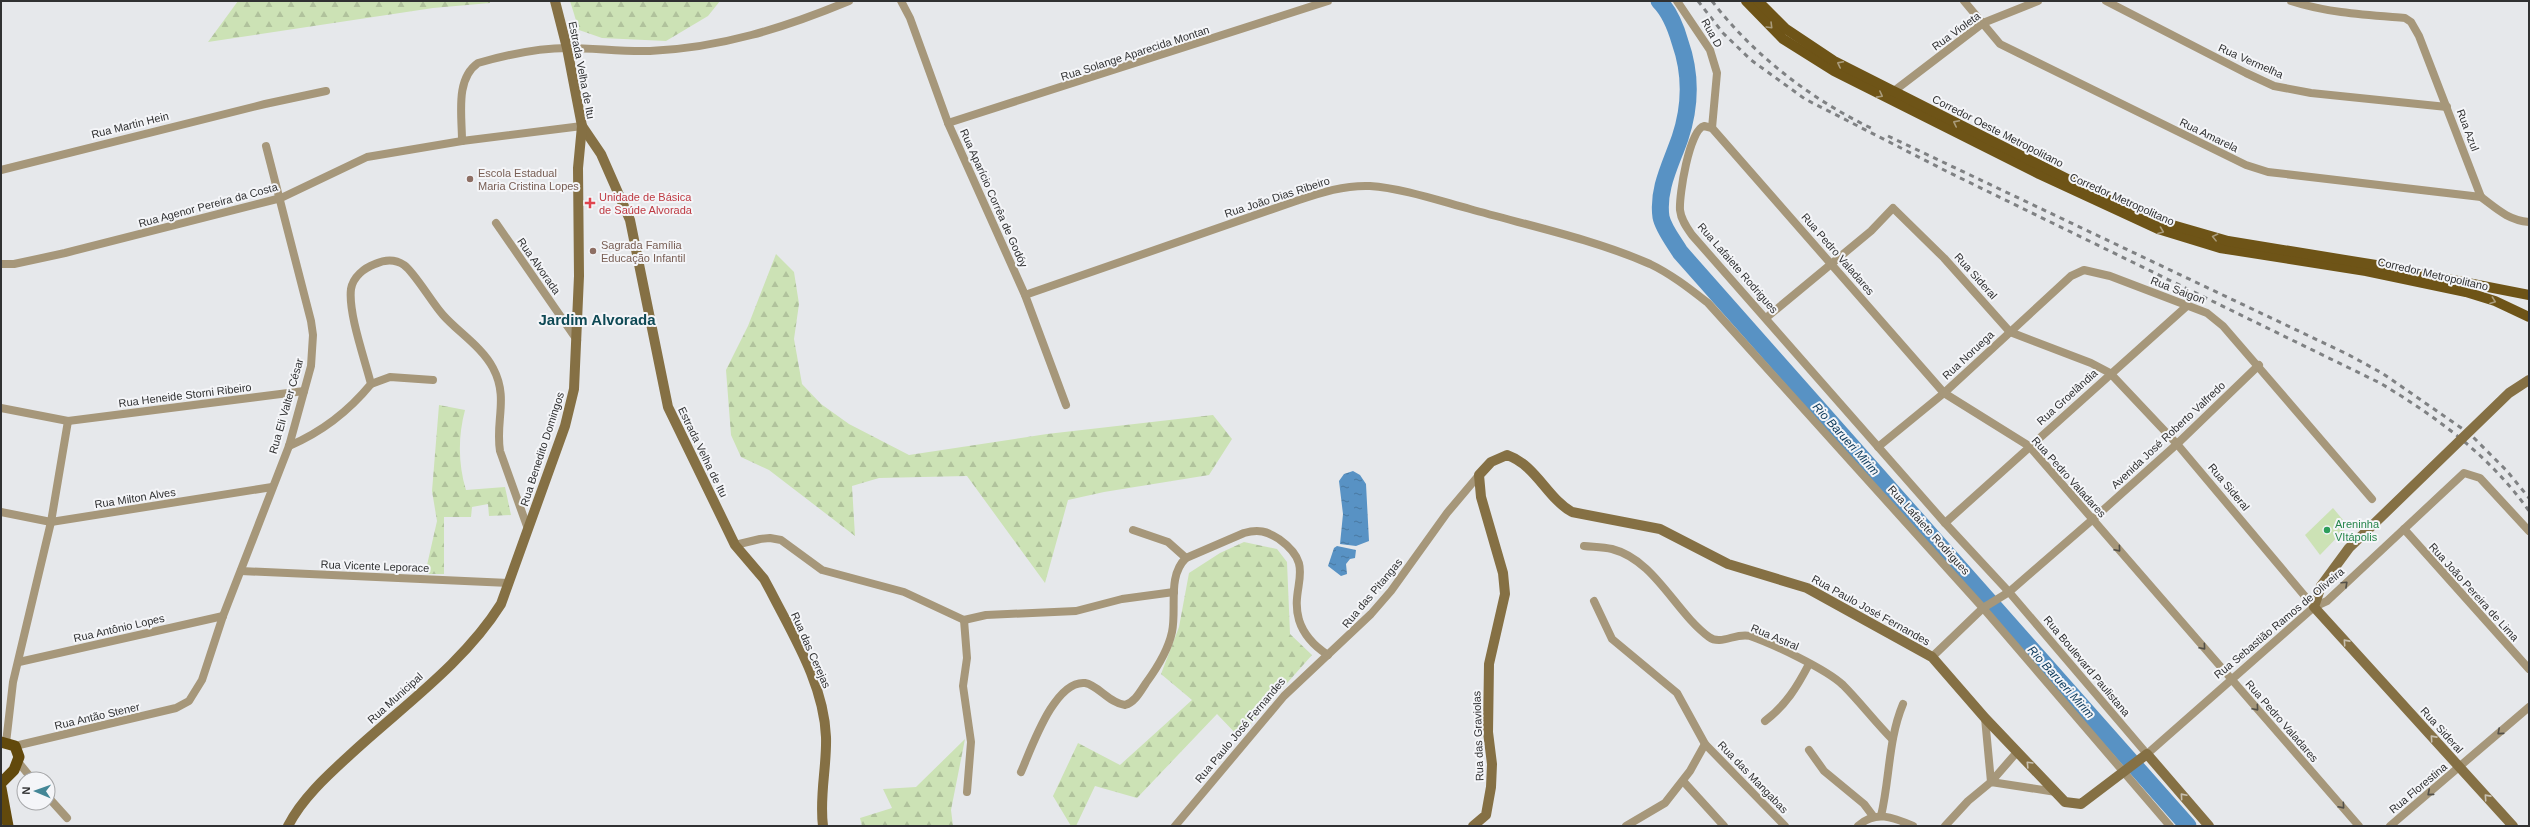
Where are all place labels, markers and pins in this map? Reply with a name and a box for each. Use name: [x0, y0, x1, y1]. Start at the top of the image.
place label: Escola Estadual Maria Cristina Lopes: [478, 167, 579, 192]
marker: Escola Estadual Maria Cristina Lopes: [465, 174, 475, 184]
place label: Unidade de Básica de Saúde Alvorada: [599, 191, 693, 216]
marker: Unidade de Básica de Saúde Alvorada: [584, 197, 596, 209]
place label: Sagrada Família Educação Infantil: [601, 239, 685, 264]
marker: Sagrada Família Educação Infantil: [588, 246, 598, 256]
place label: Areninha VItápolis: [2335, 518, 2380, 543]
marker: Areninha VItápolis: [2322, 525, 2332, 535]

